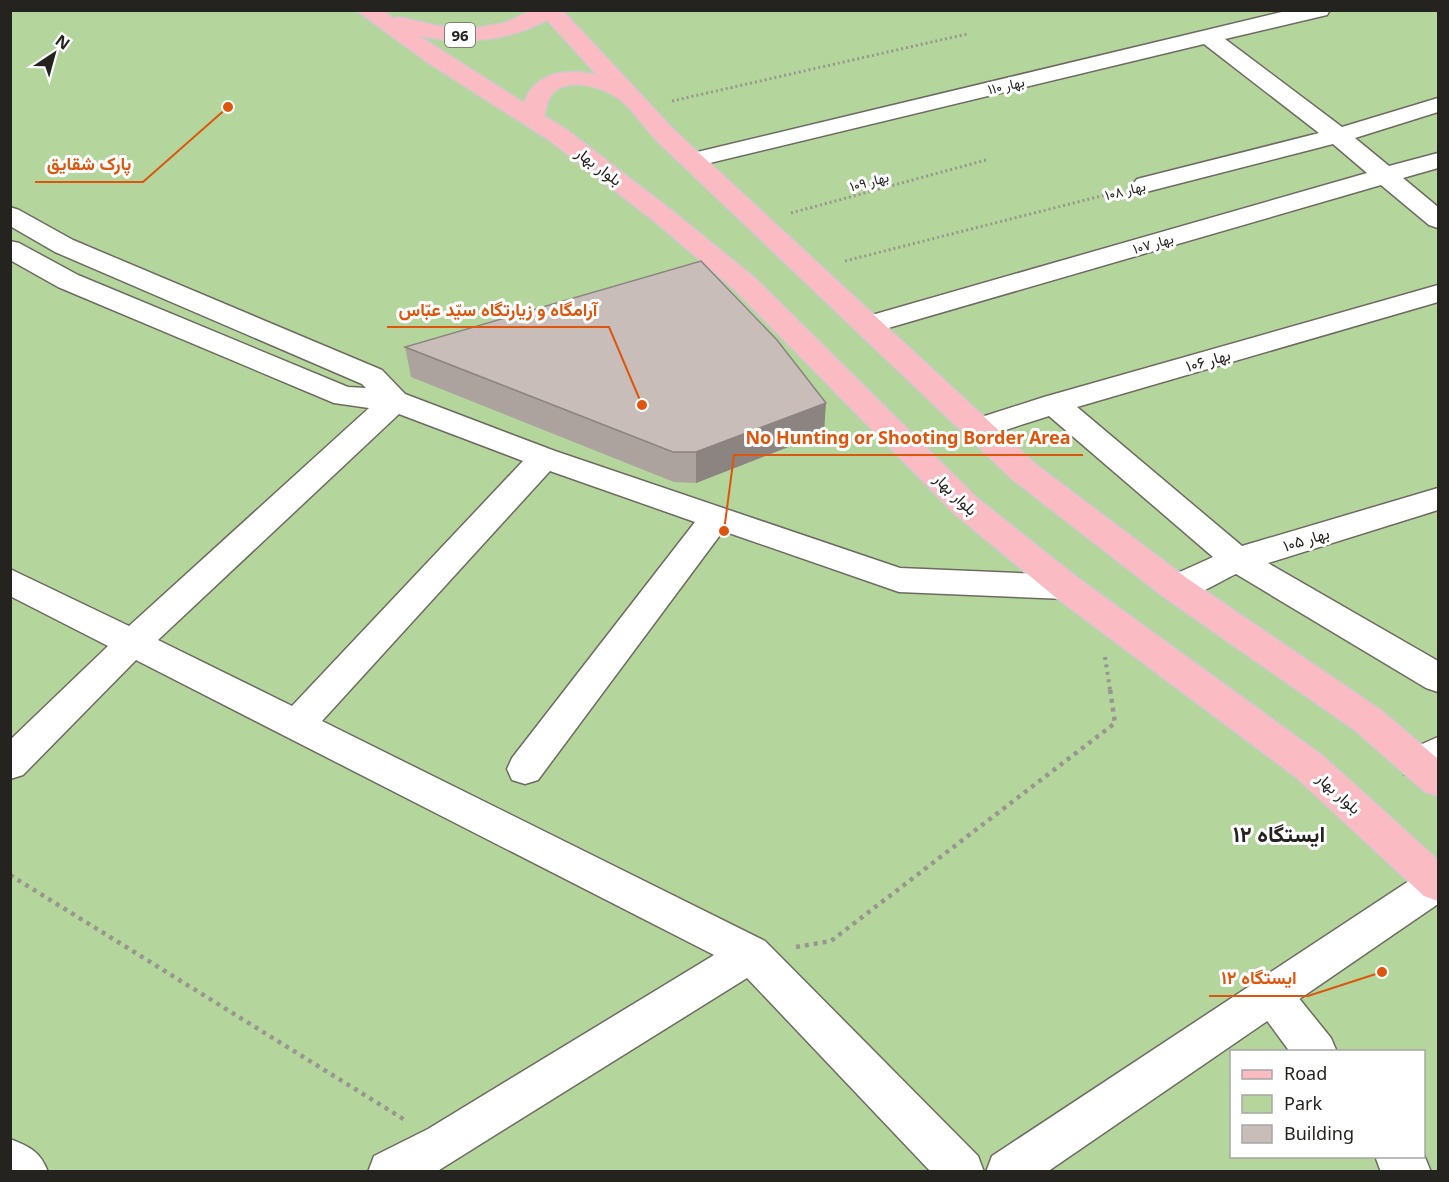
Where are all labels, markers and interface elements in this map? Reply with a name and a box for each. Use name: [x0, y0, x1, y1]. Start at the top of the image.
road number: 96: [445, 23, 475, 47]
north arrow: [24, 24, 84, 84]
text: N: [51, 29, 75, 55]
street label: بهار ۱۱۰: [986, 72, 1026, 98]
street label: بلوار بهار: [571, 141, 627, 191]
callout: پارک شقایق: [35, 146, 143, 182]
text: پارک شقایق: [47, 151, 131, 176]
street label: بهار ۱۰۹: [847, 167, 891, 195]
street label: بهار ۱۰۸: [1103, 176, 1147, 204]
street label: بهار ۱۰۷: [1130, 228, 1176, 258]
callout: آرامگاه و زیارتگاه سیّد عبّاس: [387, 291, 609, 327]
text: آرامگاه و زیارتگاه سیّد عبّاس: [399, 297, 599, 321]
street label: بهار ۱۰۶: [1183, 343, 1233, 377]
callout: No Hunting or Shooting Border Area: [734, 419, 1083, 455]
text: No Hunting or Shooting Border Area: [745, 425, 1071, 449]
street label: بلوار بهار: [929, 467, 983, 520]
street label: بهار ۱۰۵: [1280, 522, 1332, 556]
street label: بلوار بهار: [1311, 767, 1366, 819]
district label: ایستگاه ۱۲: [1233, 818, 1325, 848]
callout: ایستگاه ۱۲: [1209, 960, 1308, 996]
text: ایستگاه ۱۲: [1221, 965, 1297, 989]
legend: [1230, 1050, 1425, 1158]
text: Road: [1284, 1061, 1327, 1085]
text: Park: [1284, 1091, 1322, 1115]
text: Building: [1284, 1121, 1354, 1145]

